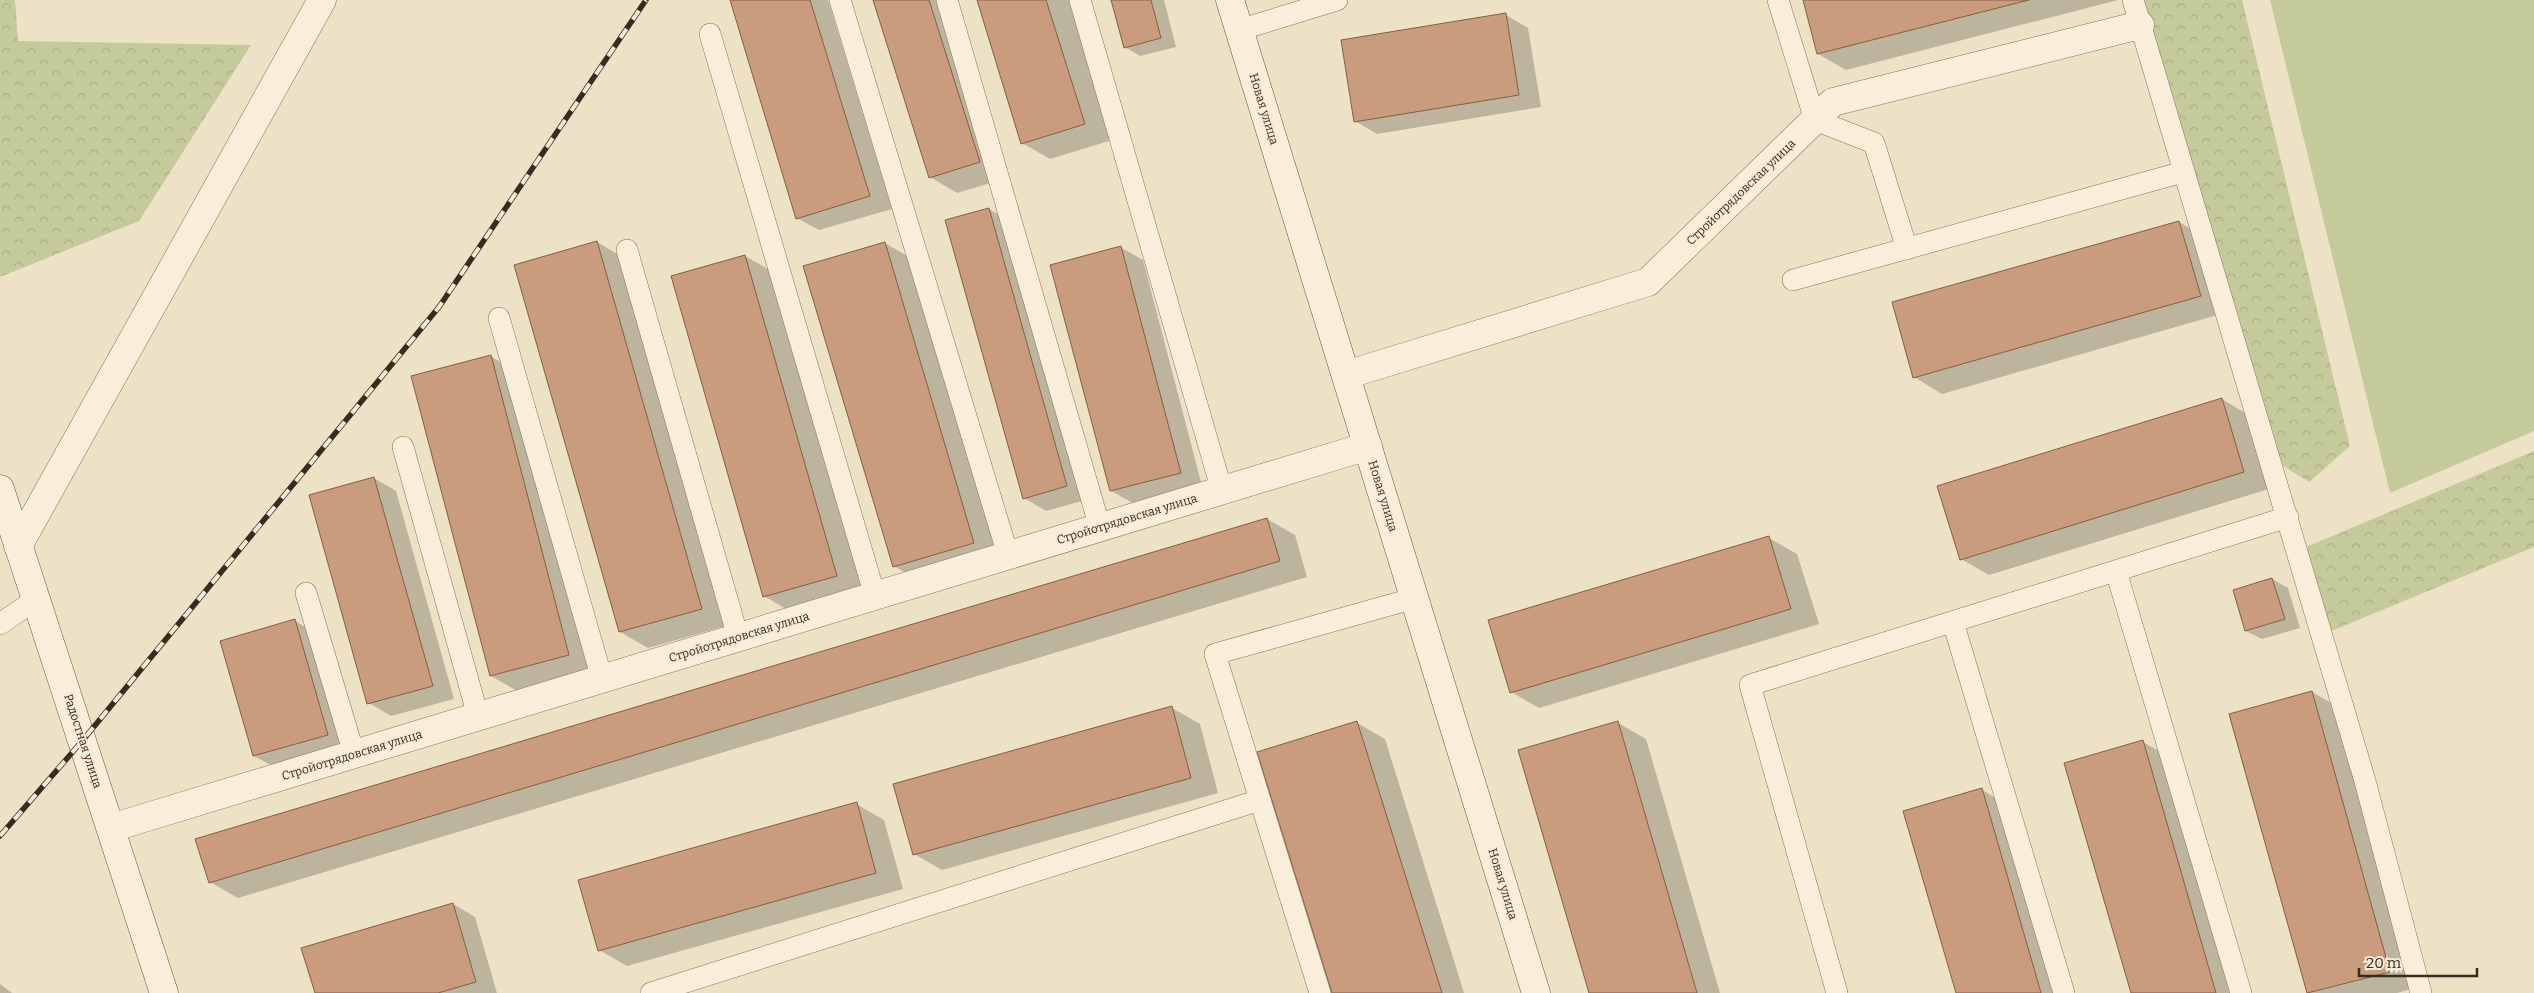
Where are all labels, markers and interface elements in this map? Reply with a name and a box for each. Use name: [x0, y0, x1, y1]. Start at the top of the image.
street label: Новая улица: [1246, 72, 1282, 147]
street label: Стройотрядовская улица: [1684, 136, 1799, 248]
street label: Новая улица: [1365, 459, 1401, 534]
street label: Стройотрядовская улица: [1055, 491, 1199, 547]
street label: Стройотрядовская улица: [667, 609, 811, 665]
street label: Радостная улица: [61, 692, 105, 790]
street label: Стройотрядовская улица: [280, 727, 424, 783]
street label: Новая улица: [1485, 847, 1521, 922]
scale bar: [2359, 946, 2476, 978]
text: 20 m: [2366, 954, 2402, 972]

